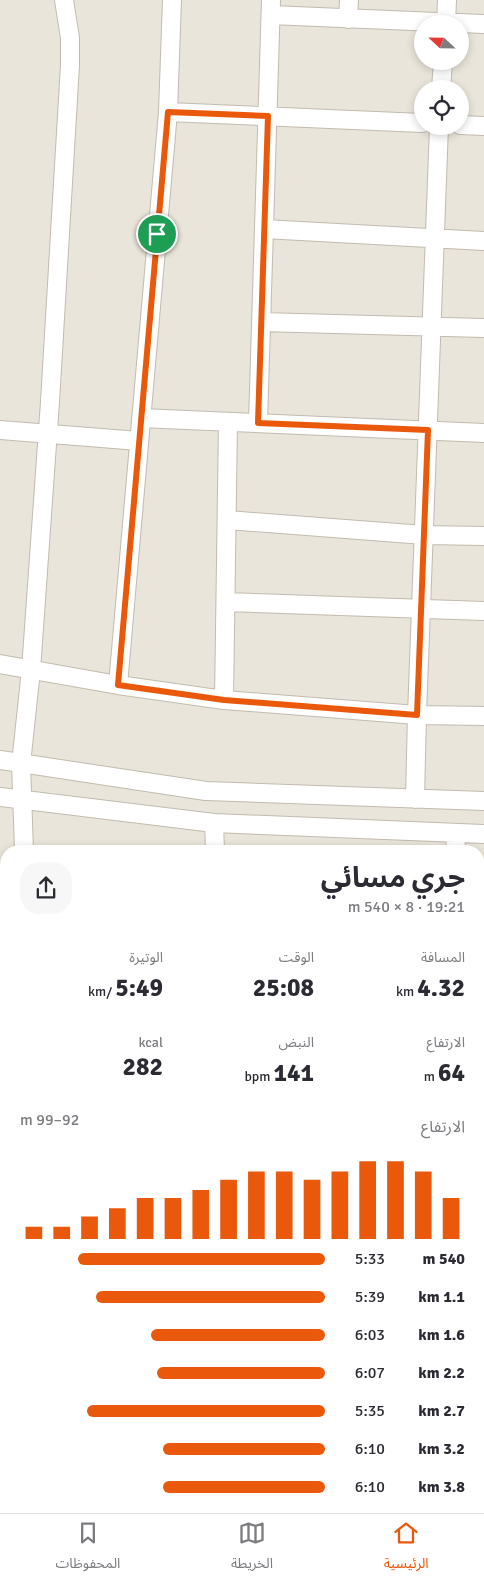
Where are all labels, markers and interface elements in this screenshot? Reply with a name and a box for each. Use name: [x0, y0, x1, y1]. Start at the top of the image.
north arrow: [414, 15, 469, 70]
map controls: [414, 15, 469, 135]
button: locate: [414, 80, 469, 135]
pin: [136, 213, 178, 255]
icon: arrive: [143, 220, 171, 248]
text: جري مسائي: [321, 861, 465, 895]
button: share: [20, 862, 72, 914]
text: 19:21 · 8 × 540 m: [348, 897, 465, 917]
text: الوتيرة: [129, 949, 163, 966]
text: الوقت: [279, 949, 314, 966]
text: المسافة: [421, 949, 465, 966]
text: 5:49: [115, 972, 163, 1003]
text: 25:08: [253, 972, 314, 1003]
text: 4.32: [417, 972, 465, 1003]
text: /km: [88, 983, 115, 1000]
text: km: [396, 983, 417, 1000]
text: kcal: [138, 1034, 163, 1051]
text: النبض: [278, 1034, 314, 1051]
text: الارتفاع: [427, 1034, 465, 1051]
text: 282: [122, 1051, 163, 1082]
text: 141: [273, 1057, 314, 1088]
text: 64: [438, 1057, 465, 1088]
text: bpm: [244, 1068, 273, 1085]
text: m: [424, 1068, 438, 1085]
text: 92–99 m: [20, 1110, 79, 1130]
text: الارتفاع: [421, 1117, 465, 1137]
text: 5:33: [355, 1249, 385, 1269]
text: 540 m: [423, 1249, 465, 1269]
text: 5:39: [355, 1287, 385, 1307]
text: 1.1 km: [418, 1287, 465, 1307]
text: 6:03: [355, 1325, 385, 1345]
text: 1.6 km: [418, 1325, 465, 1345]
text: 6:07: [355, 1363, 385, 1383]
text: 2.2 km: [418, 1363, 465, 1383]
text: 5:35: [355, 1401, 385, 1421]
text: 2.7 km: [418, 1401, 465, 1421]
text: 6:10: [355, 1439, 385, 1459]
text: 3.2 km: [418, 1439, 465, 1459]
text: 6:10: [355, 1477, 385, 1497]
text: 3.8 km: [418, 1477, 465, 1497]
tab: المحفوظات: [55, 1519, 120, 1578]
tab: الخريطة: [231, 1519, 273, 1578]
tab: الرئيسية: [384, 1519, 429, 1578]

